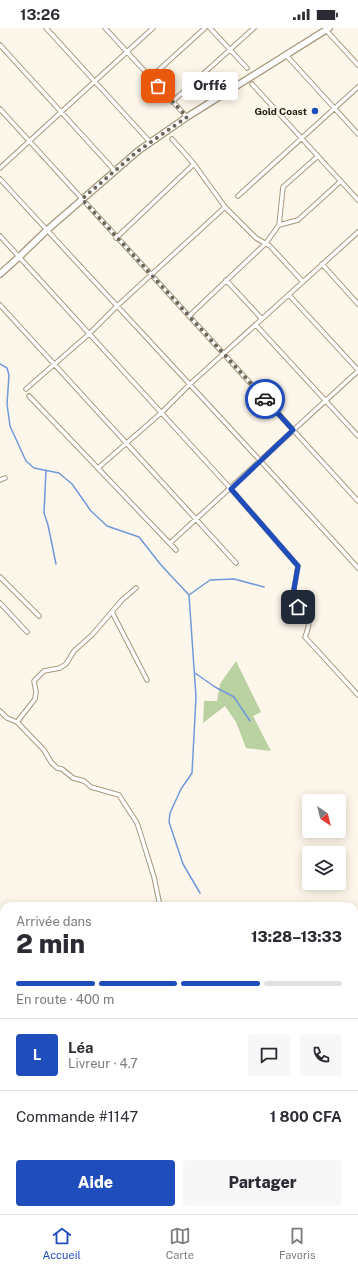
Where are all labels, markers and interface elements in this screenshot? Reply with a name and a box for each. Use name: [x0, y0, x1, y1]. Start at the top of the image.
text: 13:26: [20, 6, 60, 23]
pin: [141, 69, 175, 103]
callout: Orffé: [182, 72, 238, 100]
icon: bag: [147, 75, 169, 97]
text: Orffé: [193, 78, 227, 93]
place label: Gold Coast: [254, 105, 307, 117]
marker: Gold Coast: [310, 106, 320, 116]
courier: [245, 379, 285, 419]
icon: car: [254, 388, 276, 410]
pin: [281, 590, 315, 624]
icon: home: [287, 596, 309, 618]
north arrow: [302, 794, 346, 838]
map controls: [302, 794, 346, 890]
button: layers: [302, 846, 346, 890]
text: Arrivée dans: [16, 914, 92, 929]
text: 2 min: [16, 928, 85, 959]
text: 13:28–13:33: [251, 928, 342, 945]
text: En route · 400 m: [16, 992, 114, 1007]
button: chat: [248, 1034, 290, 1076]
button: phone: [300, 1034, 342, 1076]
text: Léa: [68, 1039, 94, 1056]
text: L: [33, 1046, 41, 1063]
text: Livreur · 4.7: [68, 1056, 138, 1071]
text: Commande #1147: [16, 1108, 138, 1125]
text: 1 800 CFA: [270, 1108, 342, 1125]
button: Aide: [16, 1160, 175, 1206]
button: Partager: [183, 1160, 342, 1206]
tab: Accueil: [43, 1225, 81, 1261]
tab: Carte: [166, 1225, 194, 1261]
tab: Favoris: [279, 1225, 315, 1261]

